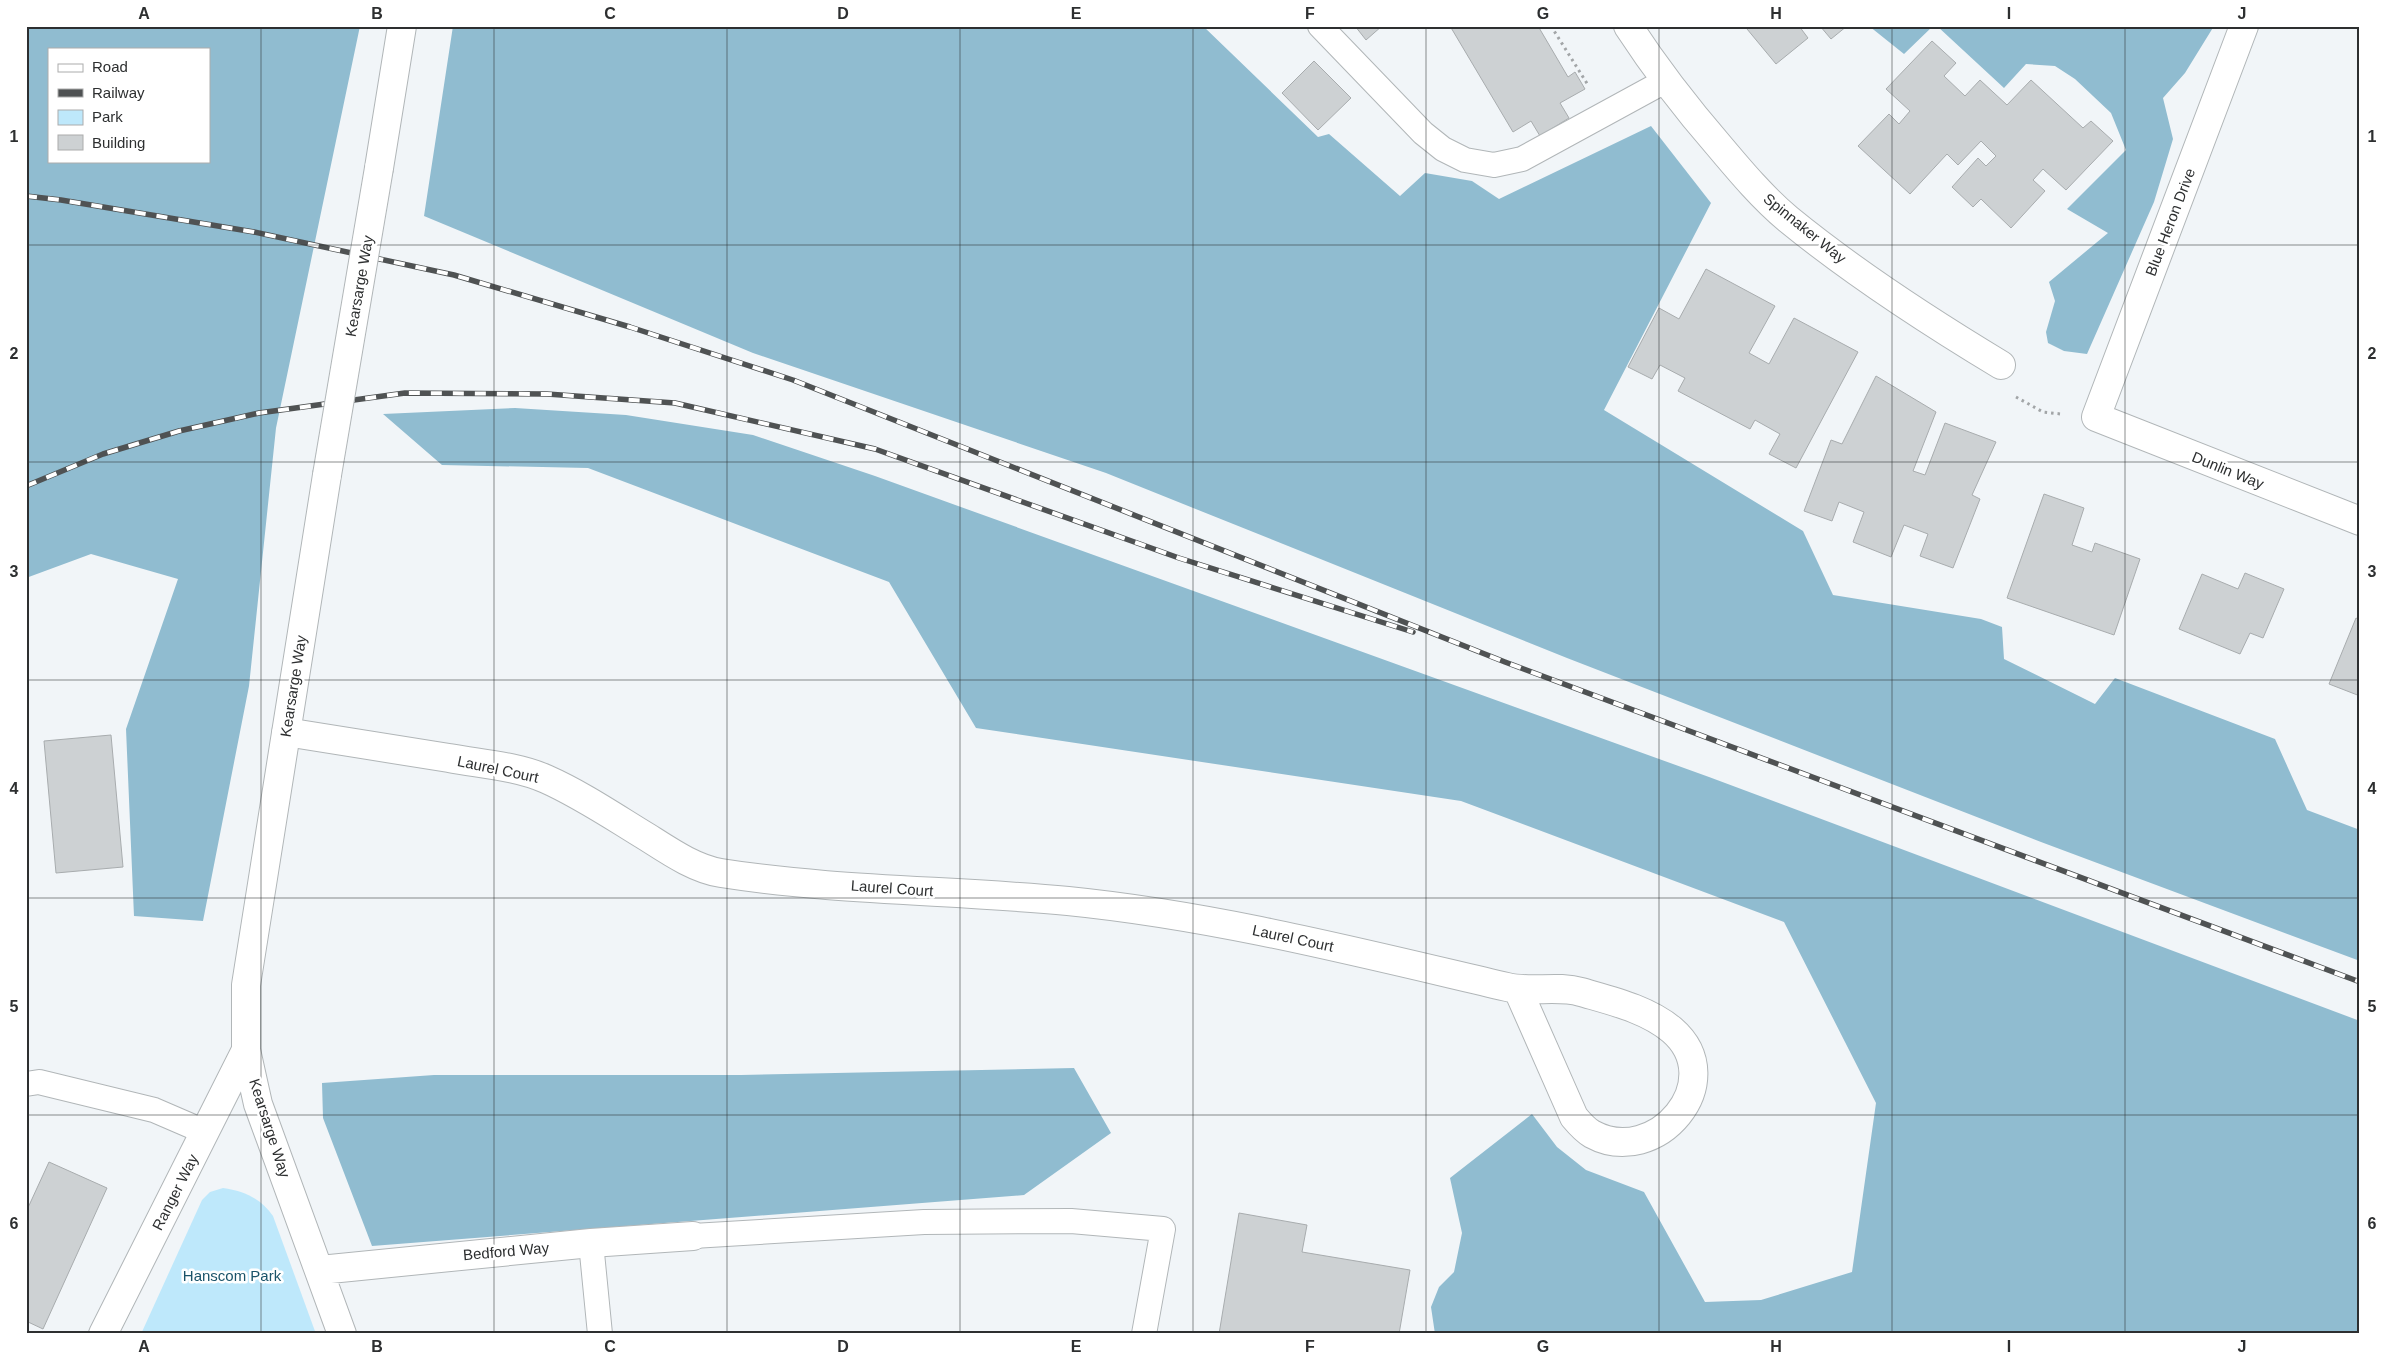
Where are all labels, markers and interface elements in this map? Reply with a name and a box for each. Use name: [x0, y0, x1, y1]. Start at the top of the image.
text: A: [138, 5, 150, 22]
text: B: [371, 5, 383, 22]
text: C: [604, 5, 616, 22]
text: D: [837, 5, 849, 22]
text: E: [1071, 5, 1082, 22]
text: F: [1305, 5, 1315, 22]
text: G: [1537, 5, 1549, 22]
text: H: [1770, 5, 1782, 22]
text: I: [2007, 5, 2011, 22]
text: J: [2238, 5, 2246, 22]
legend: [48, 48, 210, 162]
text: Road: [92, 58, 128, 75]
text: Railway: [92, 84, 145, 101]
text: Park: [92, 108, 123, 125]
text: 1: [10, 128, 19, 145]
text: 1: [2368, 128, 2377, 145]
text: Building: [92, 134, 145, 151]
street label: Blue Heron Drive: [2142, 166, 2198, 278]
street label: Spinnaker Way: [1760, 190, 1850, 267]
street label: Kearsarge Way: [342, 233, 376, 338]
text: 2: [10, 345, 19, 362]
text: 2: [2368, 345, 2377, 362]
street label: Dunlin Way: [2190, 448, 2267, 492]
text: 3: [10, 563, 19, 580]
text: 3: [2368, 563, 2377, 580]
street label: Kearsarge Way: [277, 633, 310, 738]
street label: Laurel Court: [456, 752, 541, 786]
text: 4: [10, 780, 19, 797]
text: 4: [2368, 780, 2377, 797]
street label: Laurel Court: [850, 877, 935, 899]
street label: Laurel Court: [1251, 921, 1336, 955]
text: 5: [10, 998, 19, 1015]
text: 5: [2368, 998, 2377, 1015]
street label: Kearsarge Way: [246, 1076, 294, 1180]
street label: Ranger Way: [149, 1151, 202, 1233]
text: 6: [10, 1215, 19, 1232]
text: 6: [2368, 1215, 2377, 1232]
street label: Bedford Way: [462, 1239, 550, 1263]
park label: Hanscom Park: [183, 1267, 282, 1284]
text: A: [138, 1338, 150, 1355]
text: B: [371, 1338, 383, 1355]
text: C: [604, 1338, 616, 1355]
text: D: [837, 1338, 849, 1355]
text: E: [1071, 1338, 1082, 1355]
text: F: [1305, 1338, 1315, 1355]
text: G: [1537, 1338, 1549, 1355]
text: H: [1770, 1338, 1782, 1355]
text: I: [2007, 1338, 2011, 1355]
text: J: [2238, 1338, 2246, 1355]

